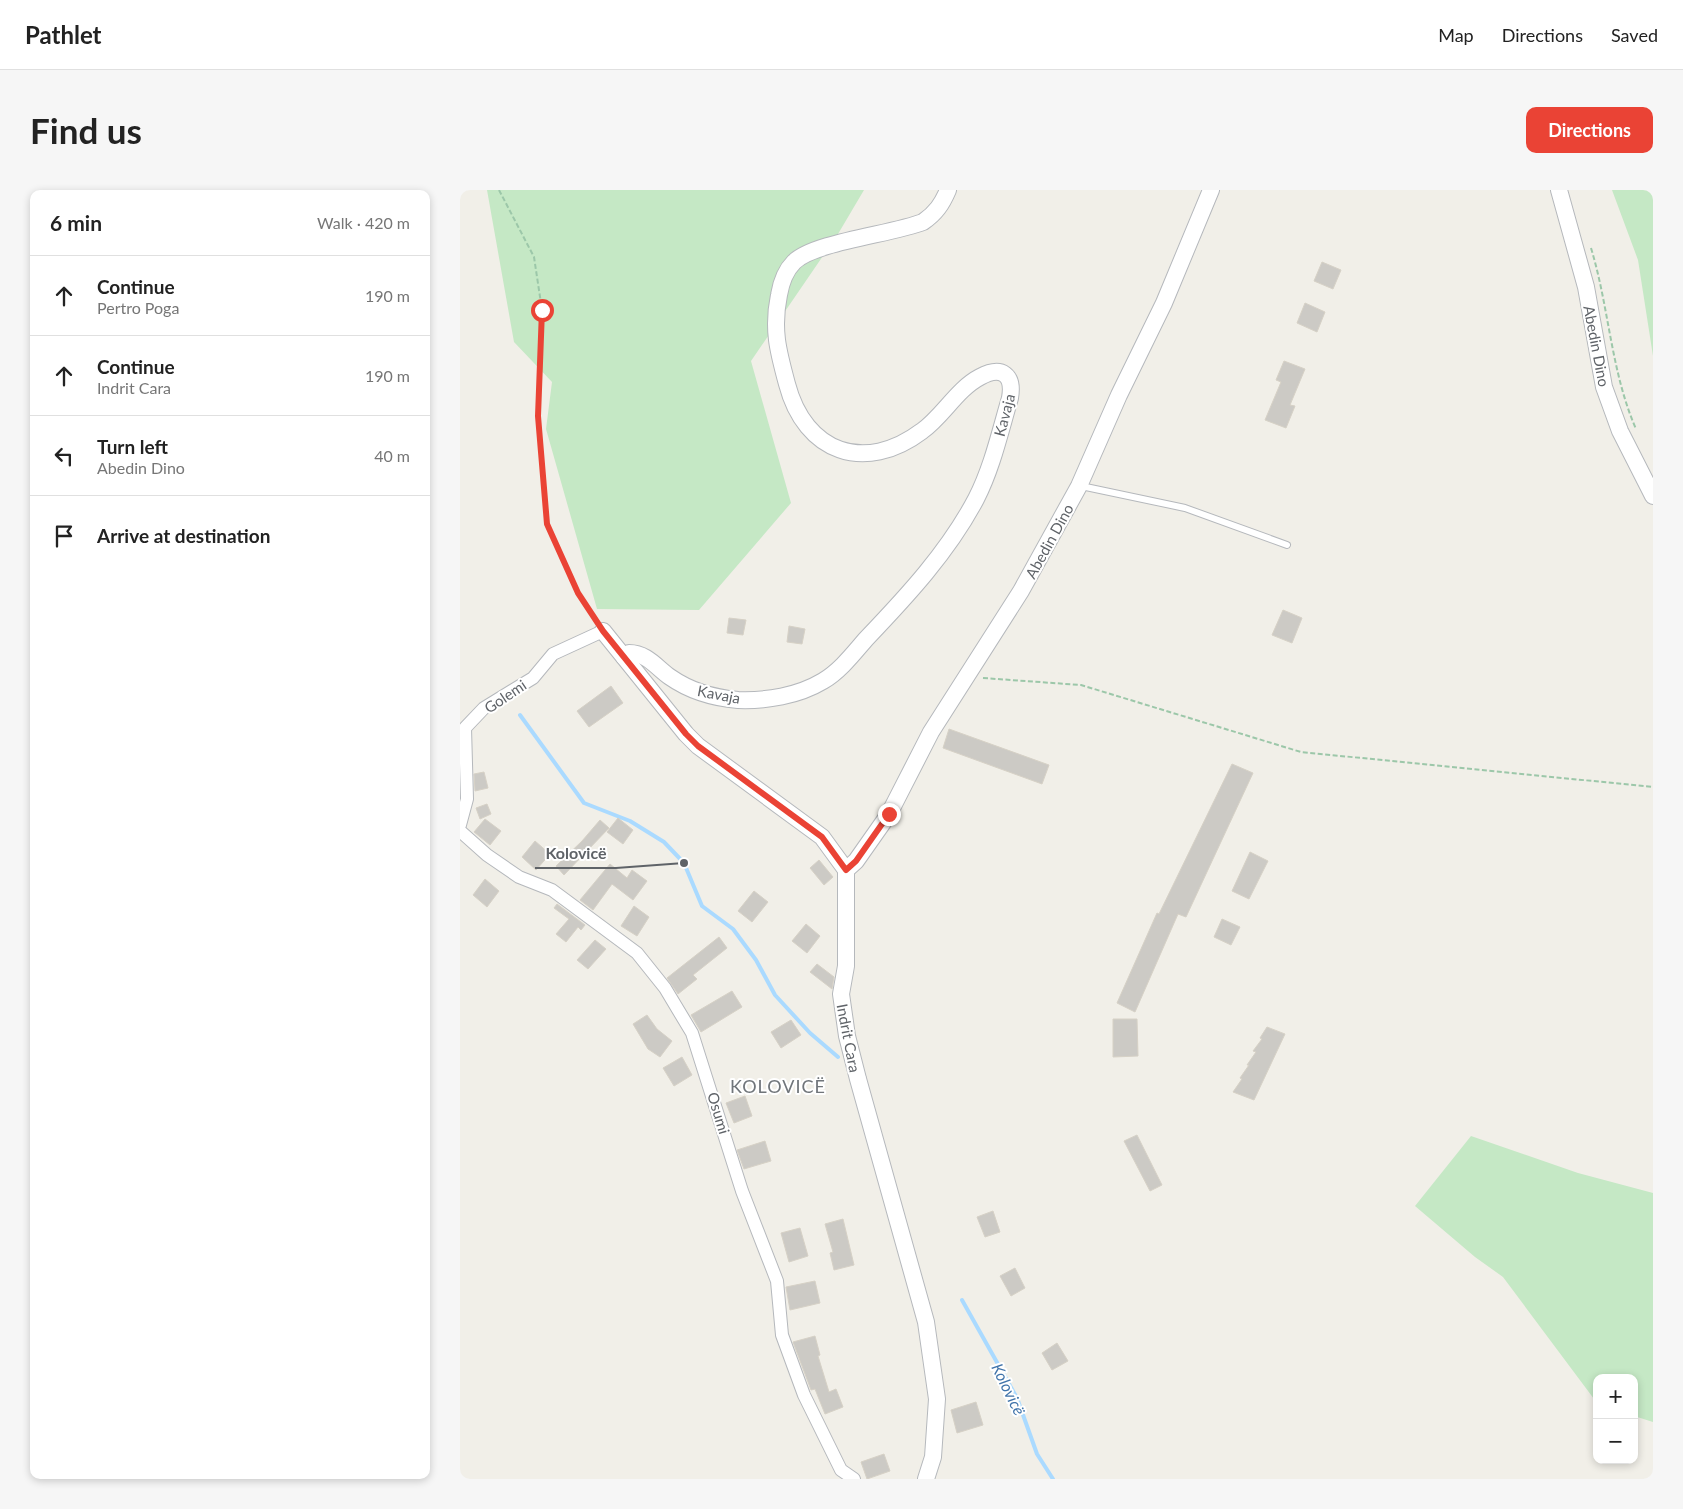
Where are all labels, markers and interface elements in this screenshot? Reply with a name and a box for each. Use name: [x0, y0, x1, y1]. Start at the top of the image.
text: Pathlet: [25, 20, 102, 49]
text: Map: [1438, 24, 1474, 46]
text: Directions: [1502, 24, 1583, 46]
text: Saved: [1611, 24, 1658, 46]
button: Directions: [1526, 107, 1653, 153]
text: Find us: [30, 109, 142, 151]
text: 6 min: [50, 210, 102, 235]
text: Walk · 420 m: [317, 213, 410, 232]
text: Continue: [97, 275, 175, 298]
icon: ahead: [50, 282, 78, 310]
text: 190 m: [365, 286, 410, 305]
text: Pertro Poga: [97, 298, 179, 317]
route start: [531, 299, 554, 322]
street label: Abedin Dino: [1580, 304, 1614, 388]
text: Continue: [97, 355, 175, 378]
icon: ahead: [50, 362, 78, 390]
text: 190 m: [365, 366, 410, 385]
text: Indrit Cara: [97, 378, 171, 397]
street label: Kavaja: [990, 392, 1018, 438]
text: Turn left: [97, 435, 168, 458]
icon: left: [50, 442, 78, 470]
text: 40 m: [374, 446, 410, 465]
text: Abedin Dino: [97, 458, 185, 477]
street label: Abedin Dino: [1021, 501, 1077, 581]
icon: arrive: [50, 522, 78, 550]
text: Arrive at destination: [97, 524, 270, 547]
street label: Golemi: [481, 675, 529, 717]
street label: Kavaja: [696, 681, 742, 707]
route end: [878, 803, 901, 826]
callout: Kolovicë: [535, 837, 616, 868]
text: Kolovicë: [545, 843, 607, 862]
street label: Indrit Cara: [834, 1002, 864, 1074]
district label: KOLOVICË: [730, 1075, 826, 1097]
street label: Osumi: [704, 1090, 734, 1136]
water label: Kolovicë: [988, 1360, 1030, 1418]
map controls: [1593, 1374, 1638, 1464]
button: +: [1593, 1374, 1638, 1419]
button: −: [1593, 1419, 1638, 1464]

